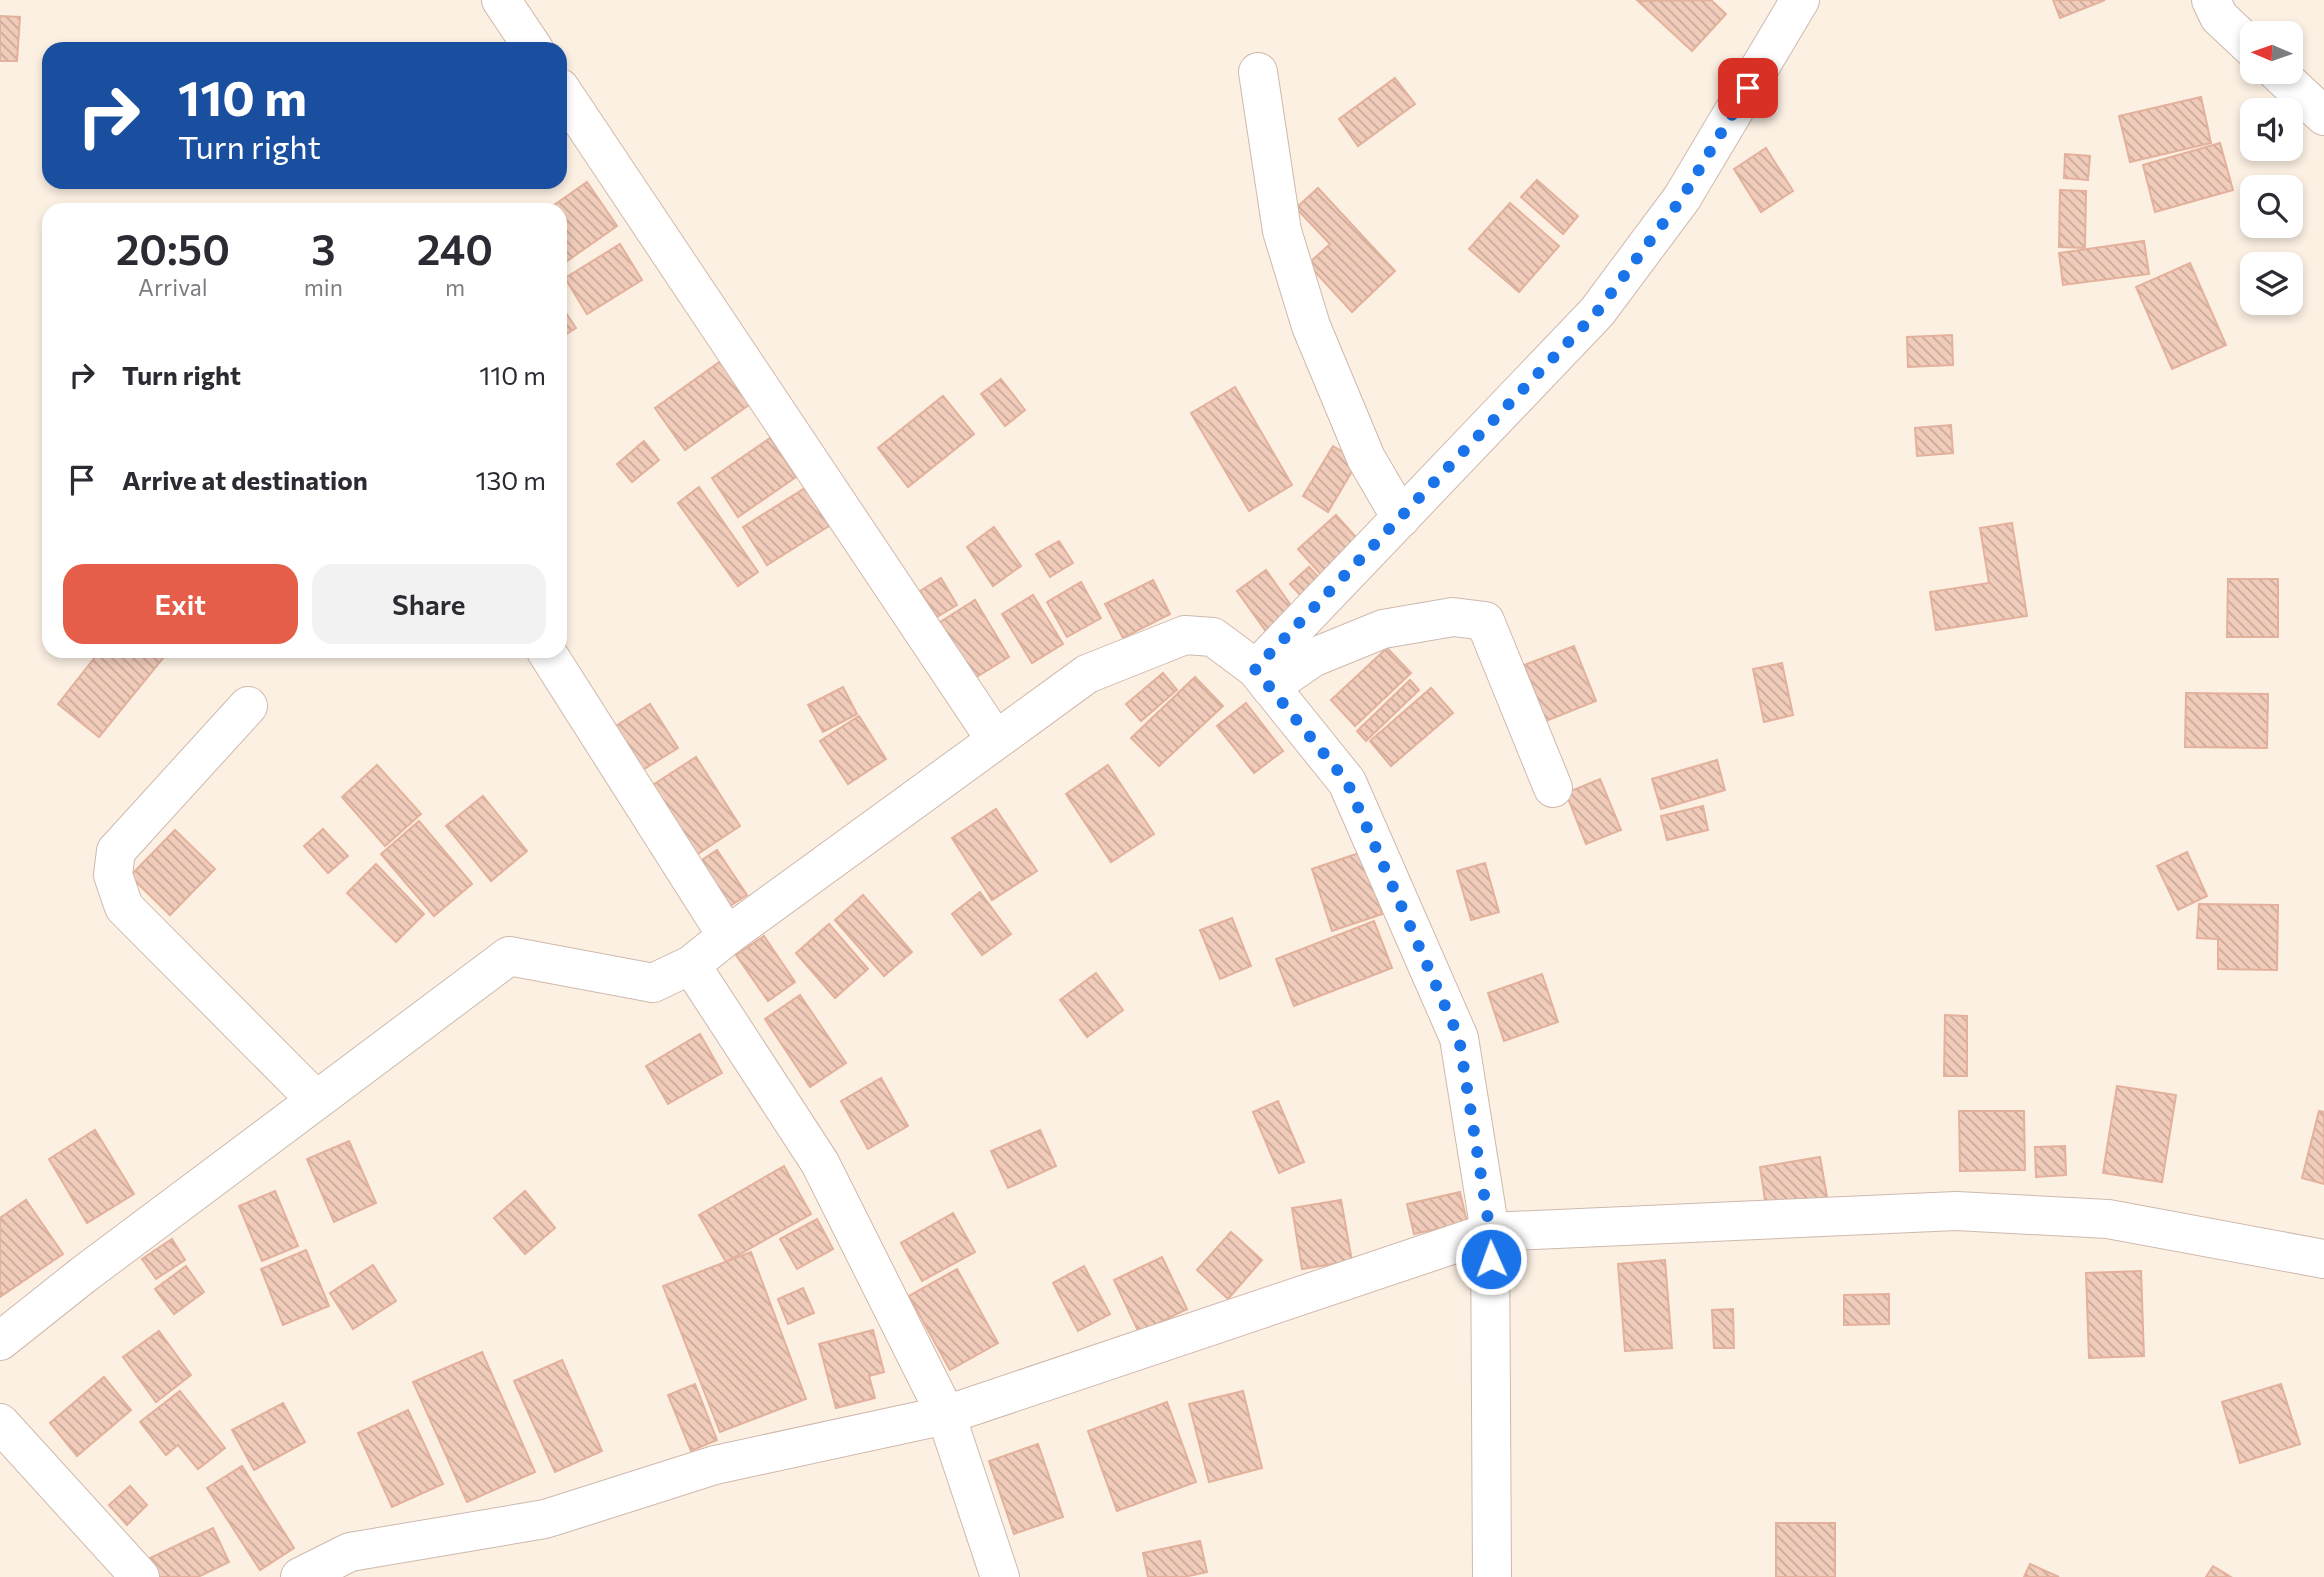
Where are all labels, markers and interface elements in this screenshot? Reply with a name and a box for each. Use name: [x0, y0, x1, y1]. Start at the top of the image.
north arrow: [2240, 21, 2303, 84]
map controls: [2240, 21, 2303, 315]
pin: [1718, 58, 1778, 118]
text: 110 m: [178, 66, 307, 126]
icon: arrive: [1729, 69, 1767, 107]
icon: right: [63, 70, 154, 161]
button: sound: [2240, 98, 2303, 161]
text: Turn right: [178, 126, 321, 166]
button: search: [2240, 175, 2303, 238]
text: 20:50: [116, 222, 230, 274]
text: 3: [311, 222, 335, 274]
text: 240: [417, 222, 493, 274]
button: layers: [2240, 252, 2303, 315]
text: Arrival: [138, 273, 208, 301]
text: min: [304, 273, 343, 301]
text: m: [445, 273, 465, 301]
icon: right: [63, 356, 101, 394]
text: Turn right: [122, 359, 241, 390]
text: 110 m: [479, 359, 546, 390]
icon: arrive: [63, 461, 101, 499]
text: Arrive at destination: [122, 464, 368, 495]
text: 130 m: [475, 464, 546, 495]
button: Exit: [63, 564, 298, 644]
button: Share: [312, 564, 546, 644]
position arrow: [1454, 1222, 1528, 1296]

